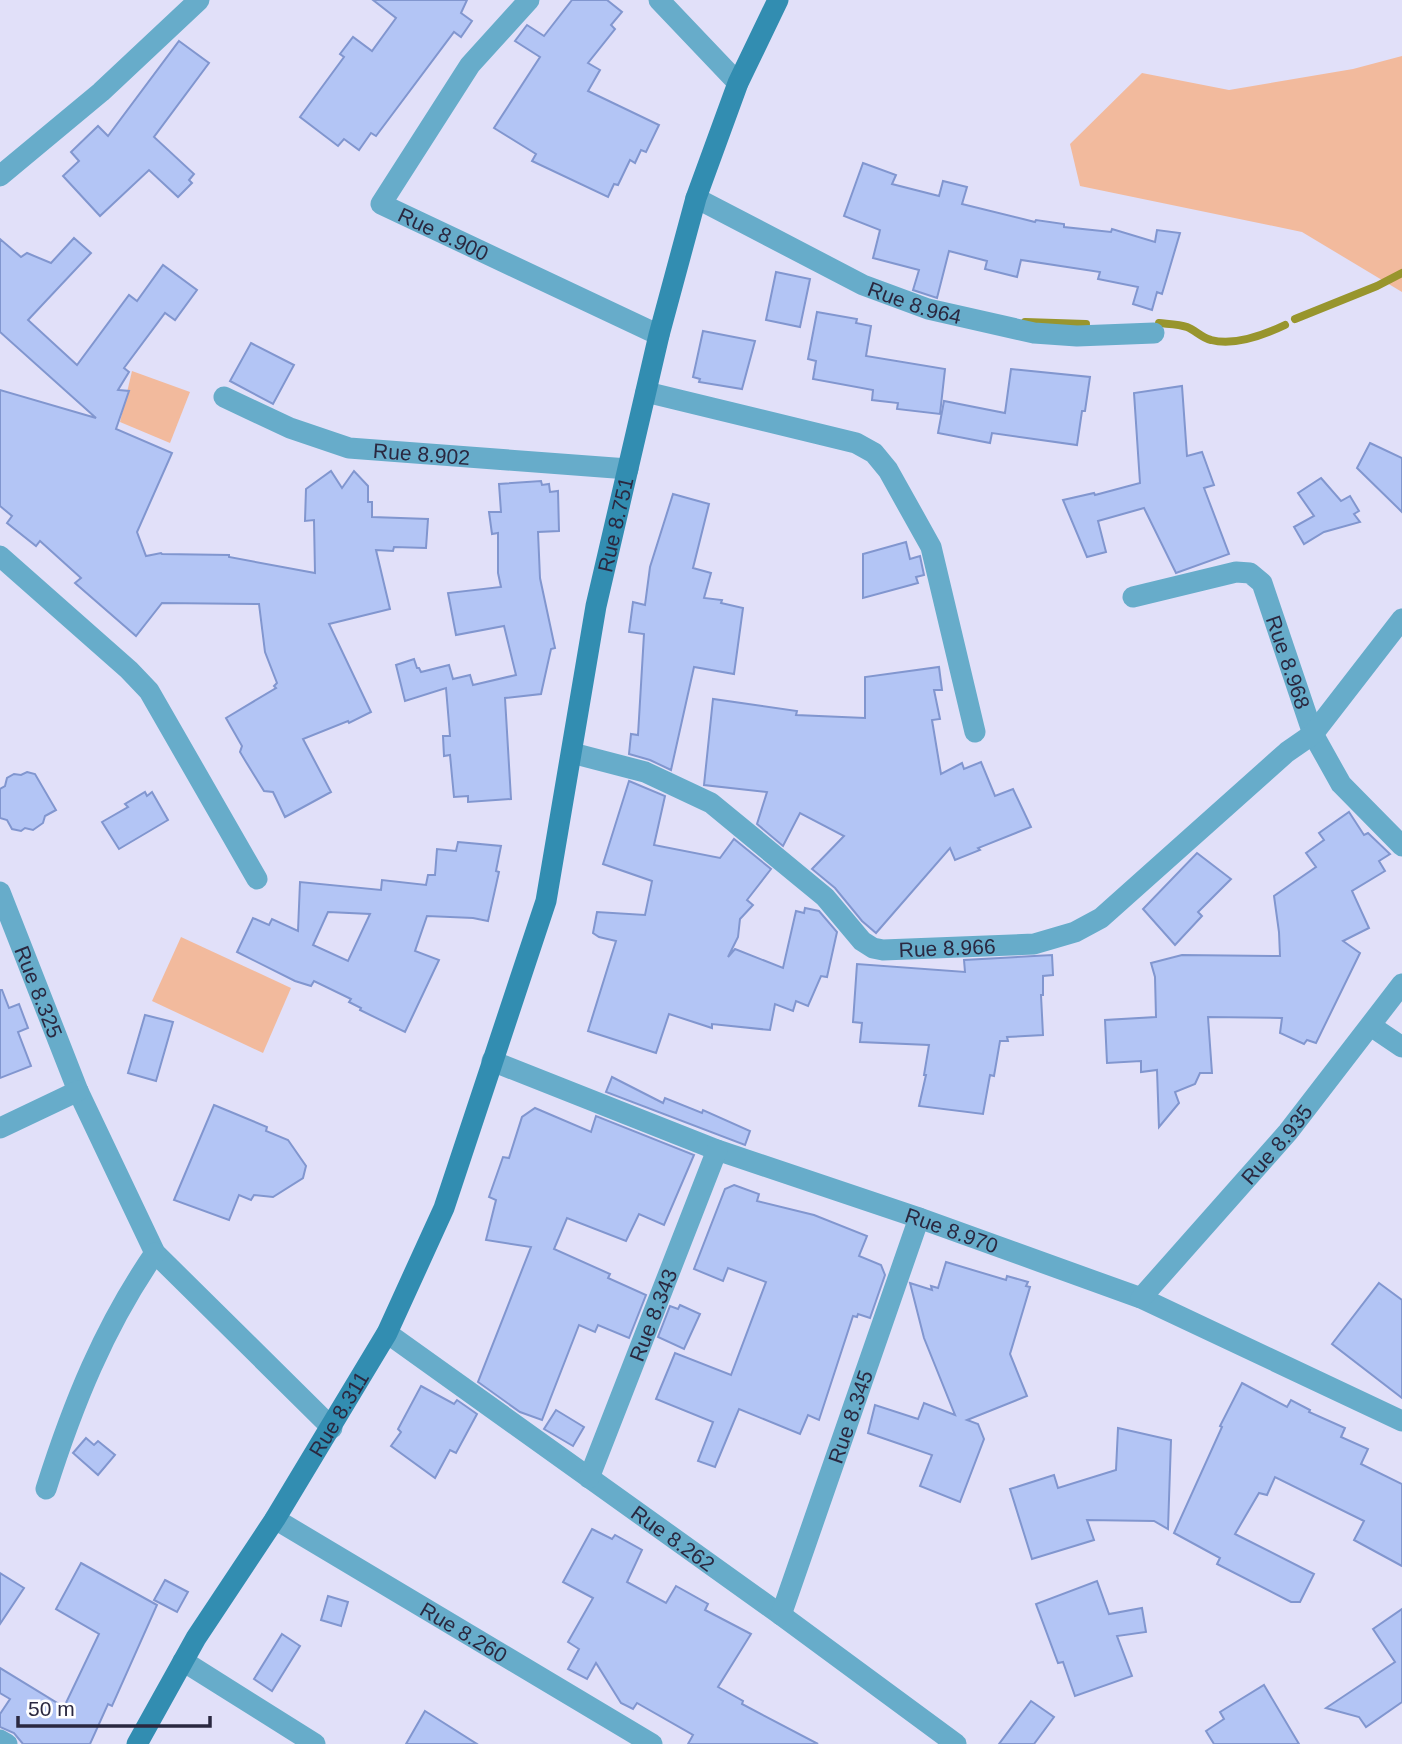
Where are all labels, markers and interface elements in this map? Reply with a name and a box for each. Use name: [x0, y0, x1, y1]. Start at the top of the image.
street label: Rue 8.900: [395, 202, 492, 265]
street label: Rue 8.964: [865, 276, 964, 328]
street label: Rue 8.902: [372, 438, 471, 469]
street label: Rue 8.751: [593, 475, 637, 574]
street label: Rue 8.968: [1262, 612, 1315, 712]
street label: Rue 8.966: [898, 934, 996, 961]
street label: Rue 8.325: [11, 942, 67, 1041]
street label: Rue 8.935: [1236, 1100, 1316, 1188]
street label: Rue 8.970: [902, 1203, 1001, 1257]
street label: Rue 8.343: [624, 1266, 681, 1364]
street label: Rue 8.311: [304, 1367, 373, 1461]
street label: Rue 8.345: [823, 1367, 877, 1466]
street label: Rue 8.262: [627, 1500, 719, 1575]
street label: Rue 8.260: [416, 1597, 511, 1666]
scale bar: [18, 1684, 210, 1728]
text: 50 m: [28, 1697, 75, 1720]

